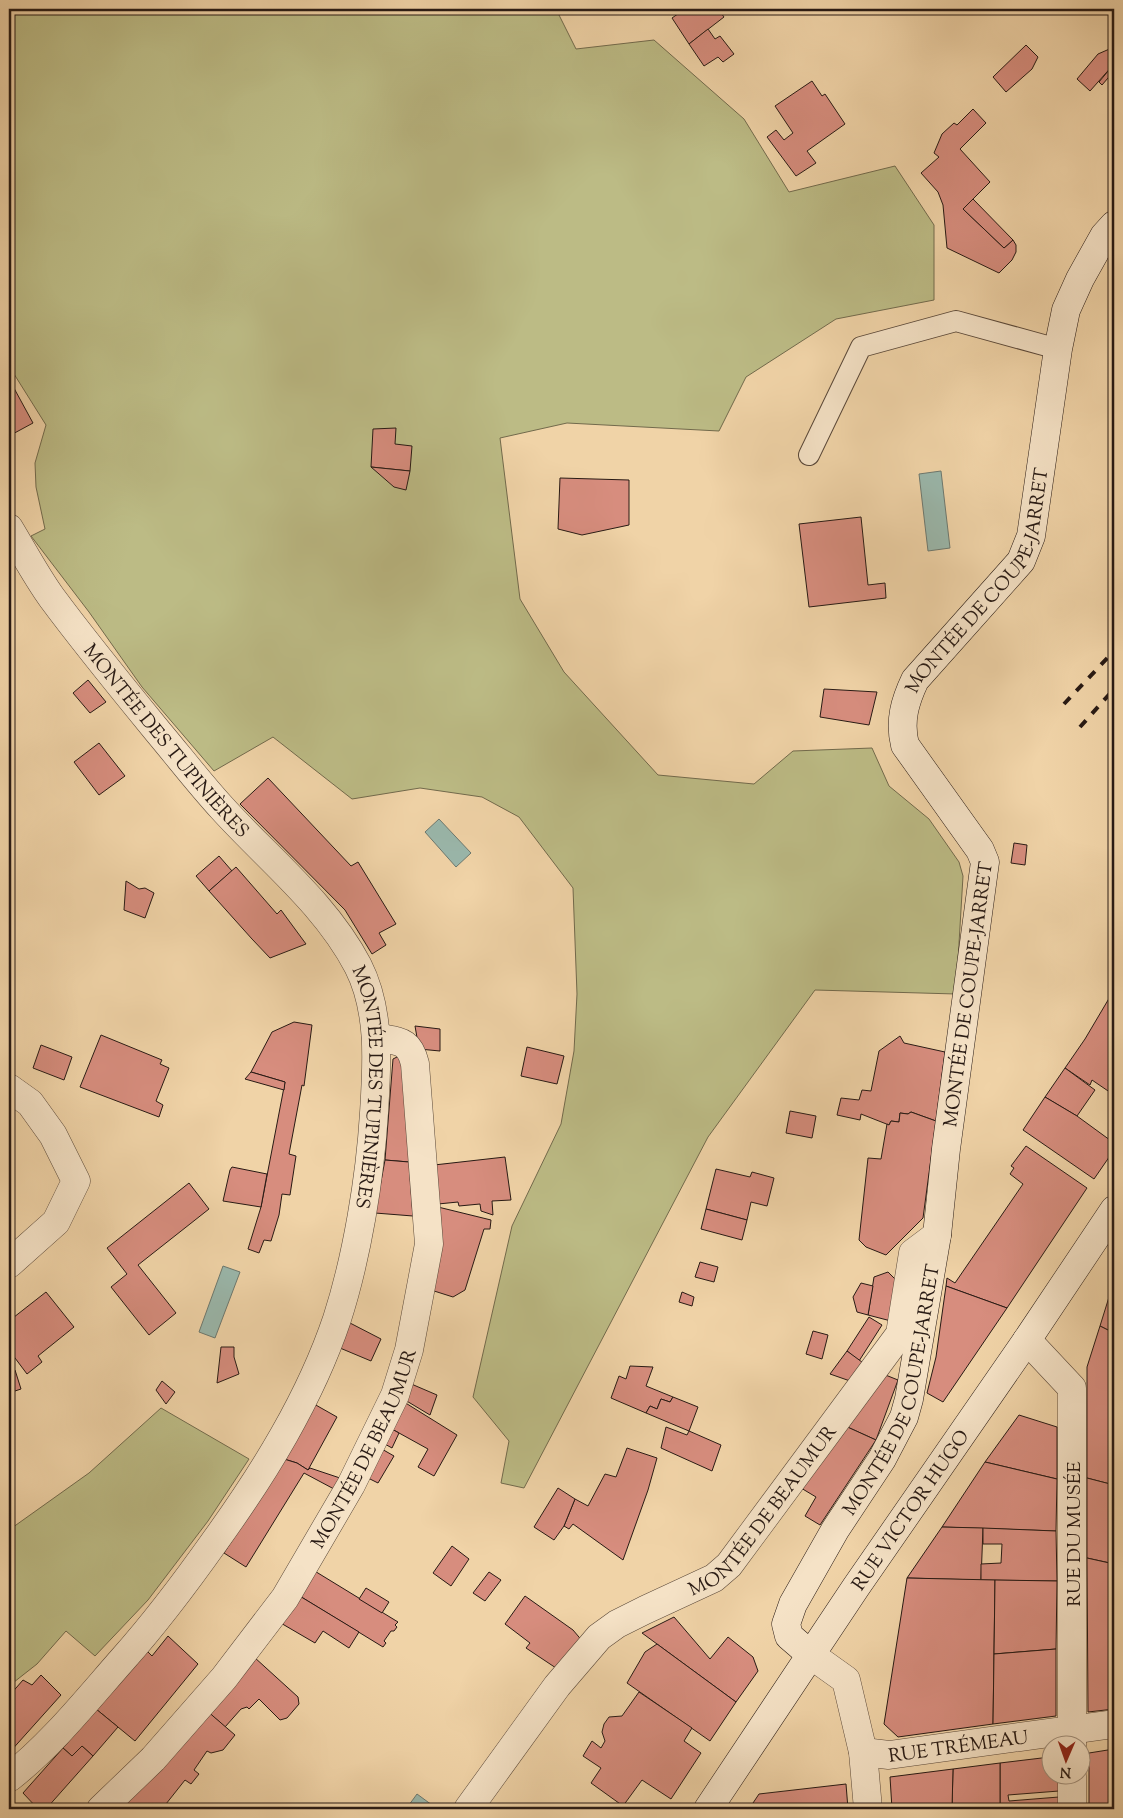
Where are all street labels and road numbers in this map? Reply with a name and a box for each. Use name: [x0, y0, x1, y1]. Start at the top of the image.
street label: MONTÉE DE COUPE-JARRET: [900, 466, 1057, 698]
street label: MONTÉE DES TUPINIÈRES: [76, 639, 254, 845]
street label: MONTÉE DE COUPE-JARRET: [938, 860, 1001, 1129]
street label: MONTÉE DES TUPINIÈRES: [344, 962, 387, 1211]
street label: MONTÉE DE COUPE-JARRET: [837, 1262, 948, 1522]
street label: MONTÉE DE BEAUMUR: [306, 1345, 425, 1554]
street label: MONTÉE DE BEAUMUR: [684, 1420, 844, 1604]
street label: RUE VICTOR HUGO: [846, 1425, 977, 1597]
street label: RUE DU MUSÉE: [1062, 1461, 1089, 1607]
street label: RUE TRÉMEAU: [887, 1725, 1031, 1771]

